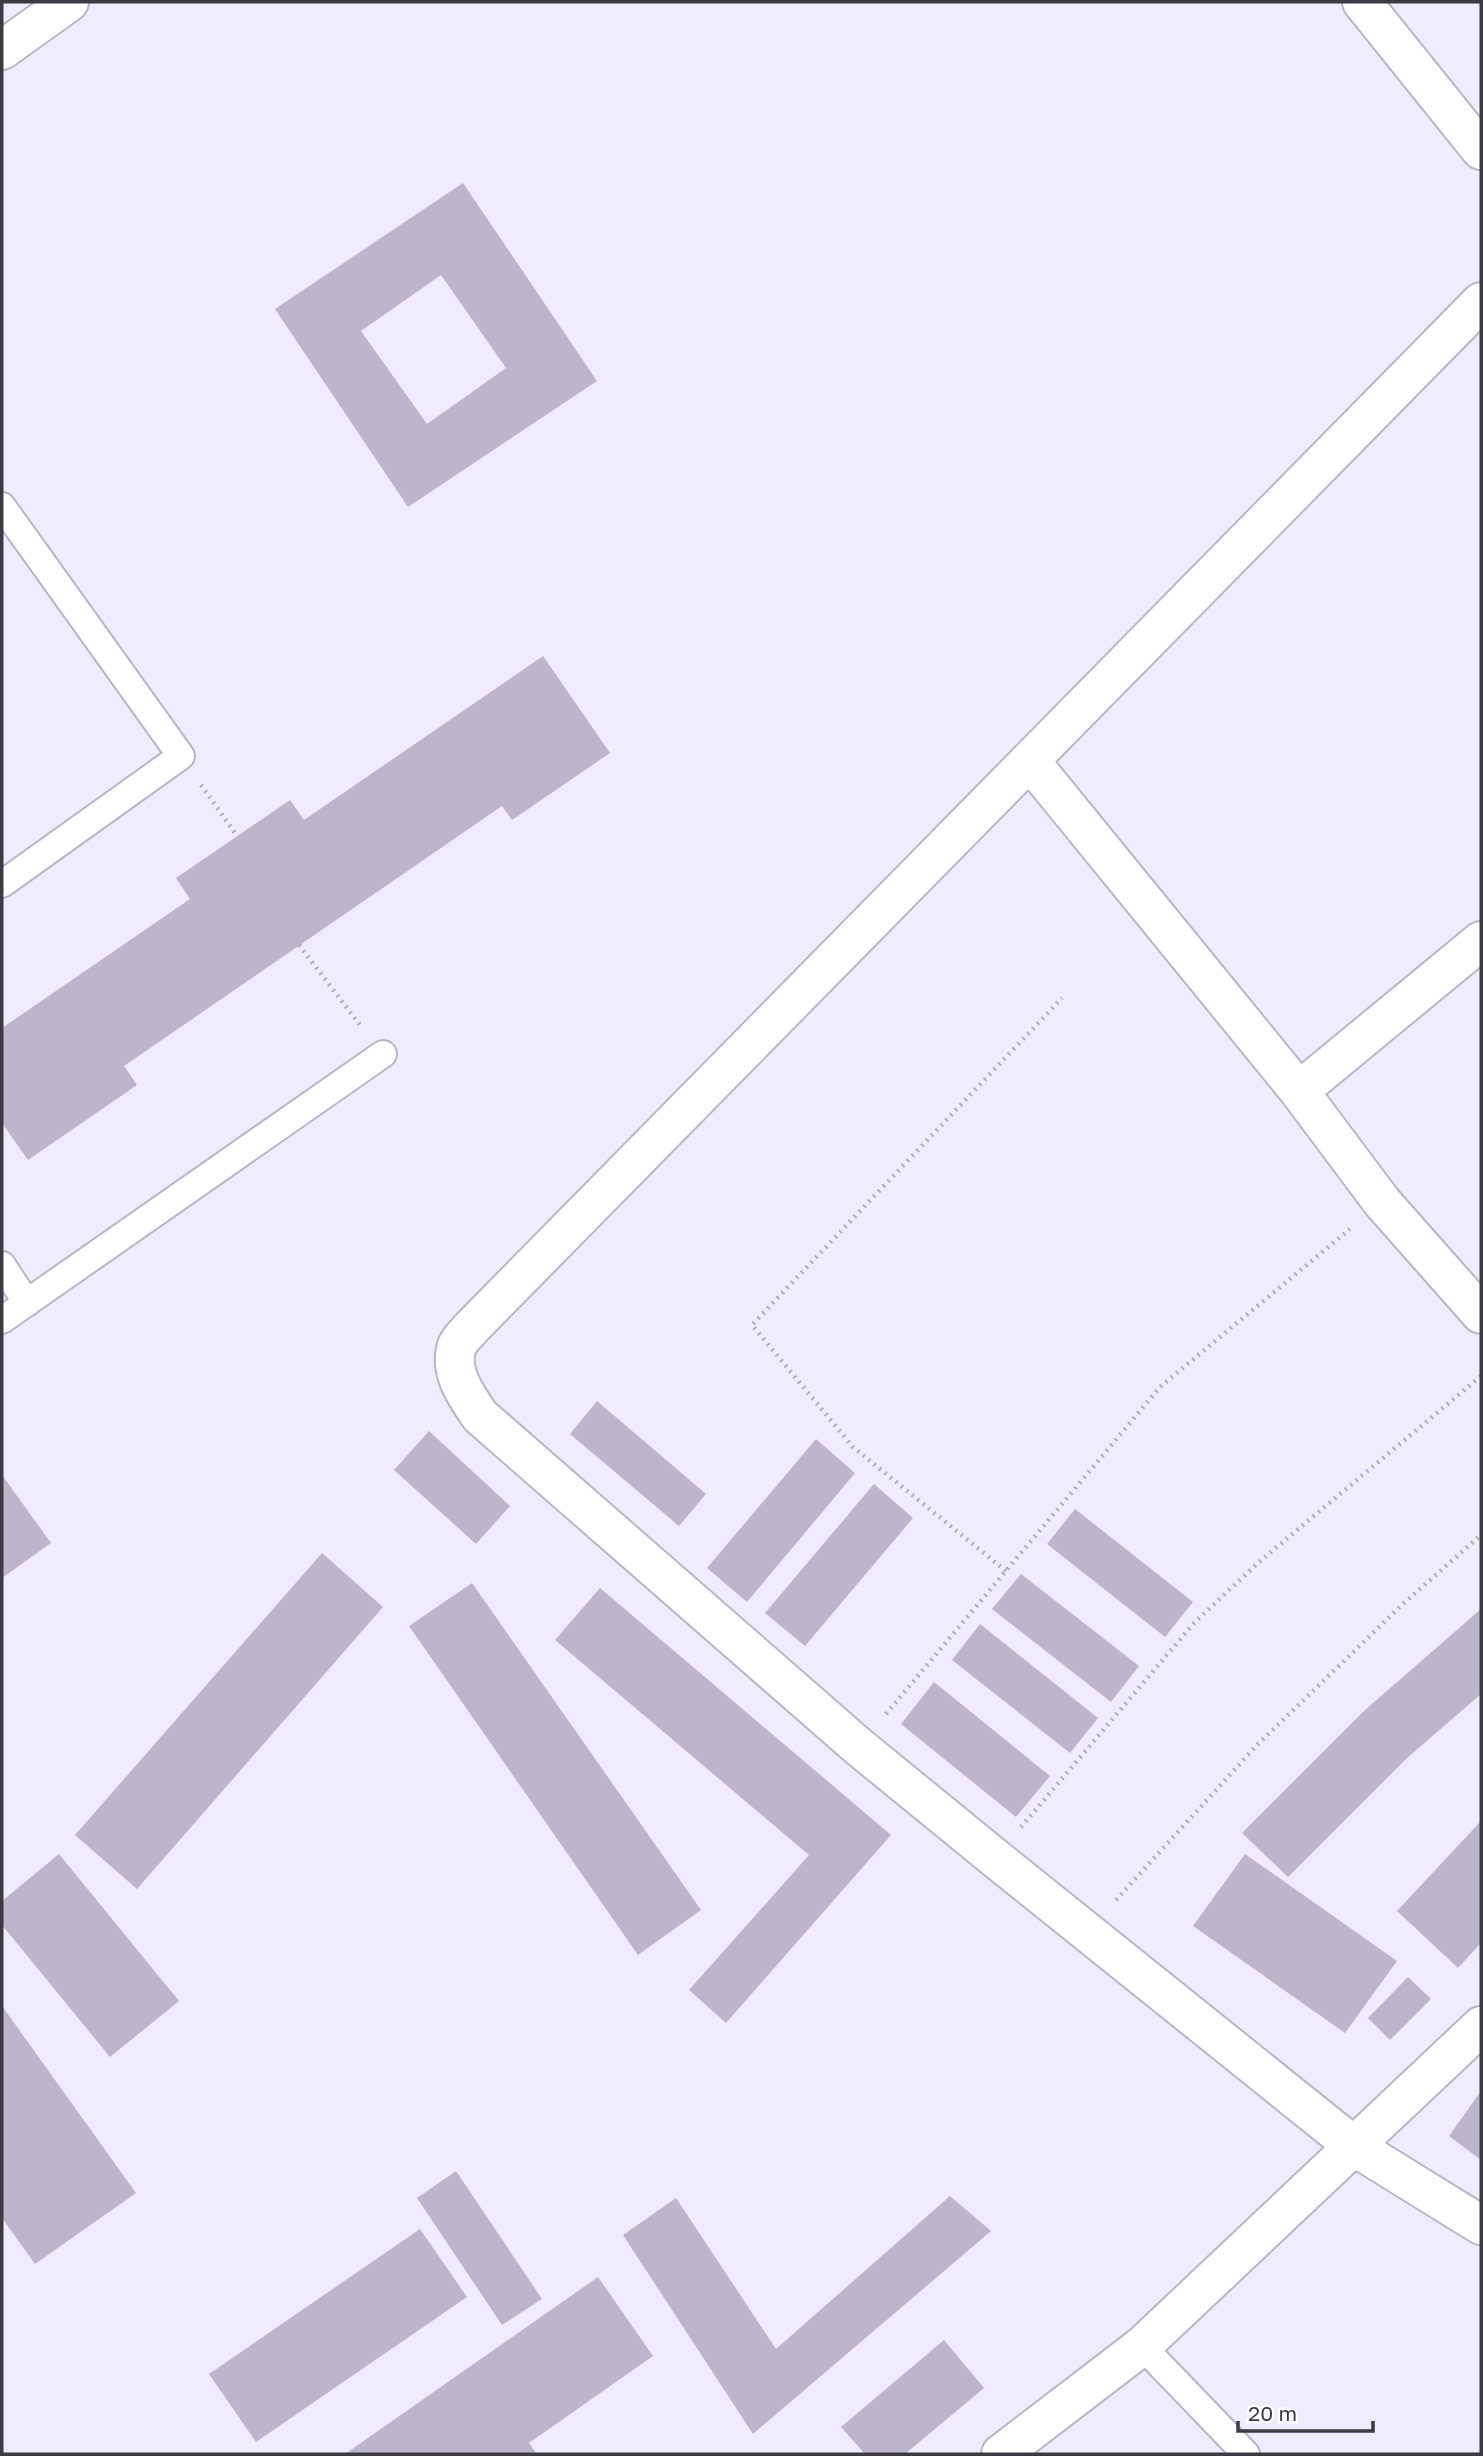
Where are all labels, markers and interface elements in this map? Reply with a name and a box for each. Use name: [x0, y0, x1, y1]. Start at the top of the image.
scale bar: [1238, 2390, 1373, 2434]
text: 20 m: [1248, 2400, 1297, 2426]

